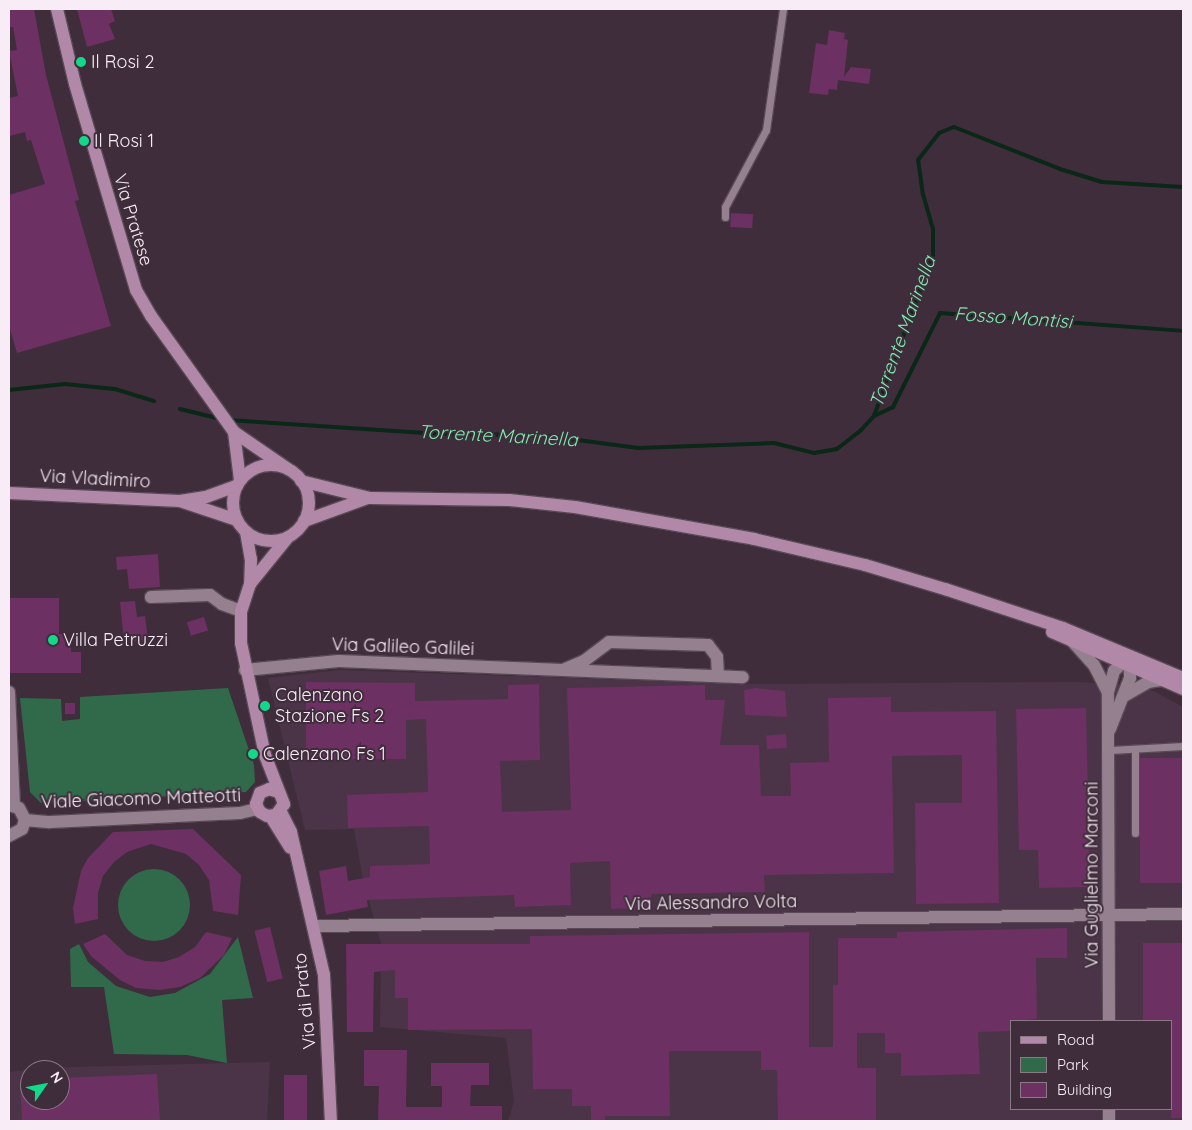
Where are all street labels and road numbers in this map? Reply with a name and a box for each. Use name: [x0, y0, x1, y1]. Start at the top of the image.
street label: Via Pratese: [109, 172, 157, 268]
street label: Via Vladimiro: [39, 465, 151, 493]
street label: Via Galileo Galilei: [331, 634, 475, 660]
street label: Via Guglielmo Marconi: [1081, 782, 1103, 968]
street label: Viale Giacomo Matteotti: [40, 785, 242, 813]
street label: Via Alessandro Volta: [625, 891, 797, 915]
street label: Via di Prato: [289, 952, 321, 1050]

